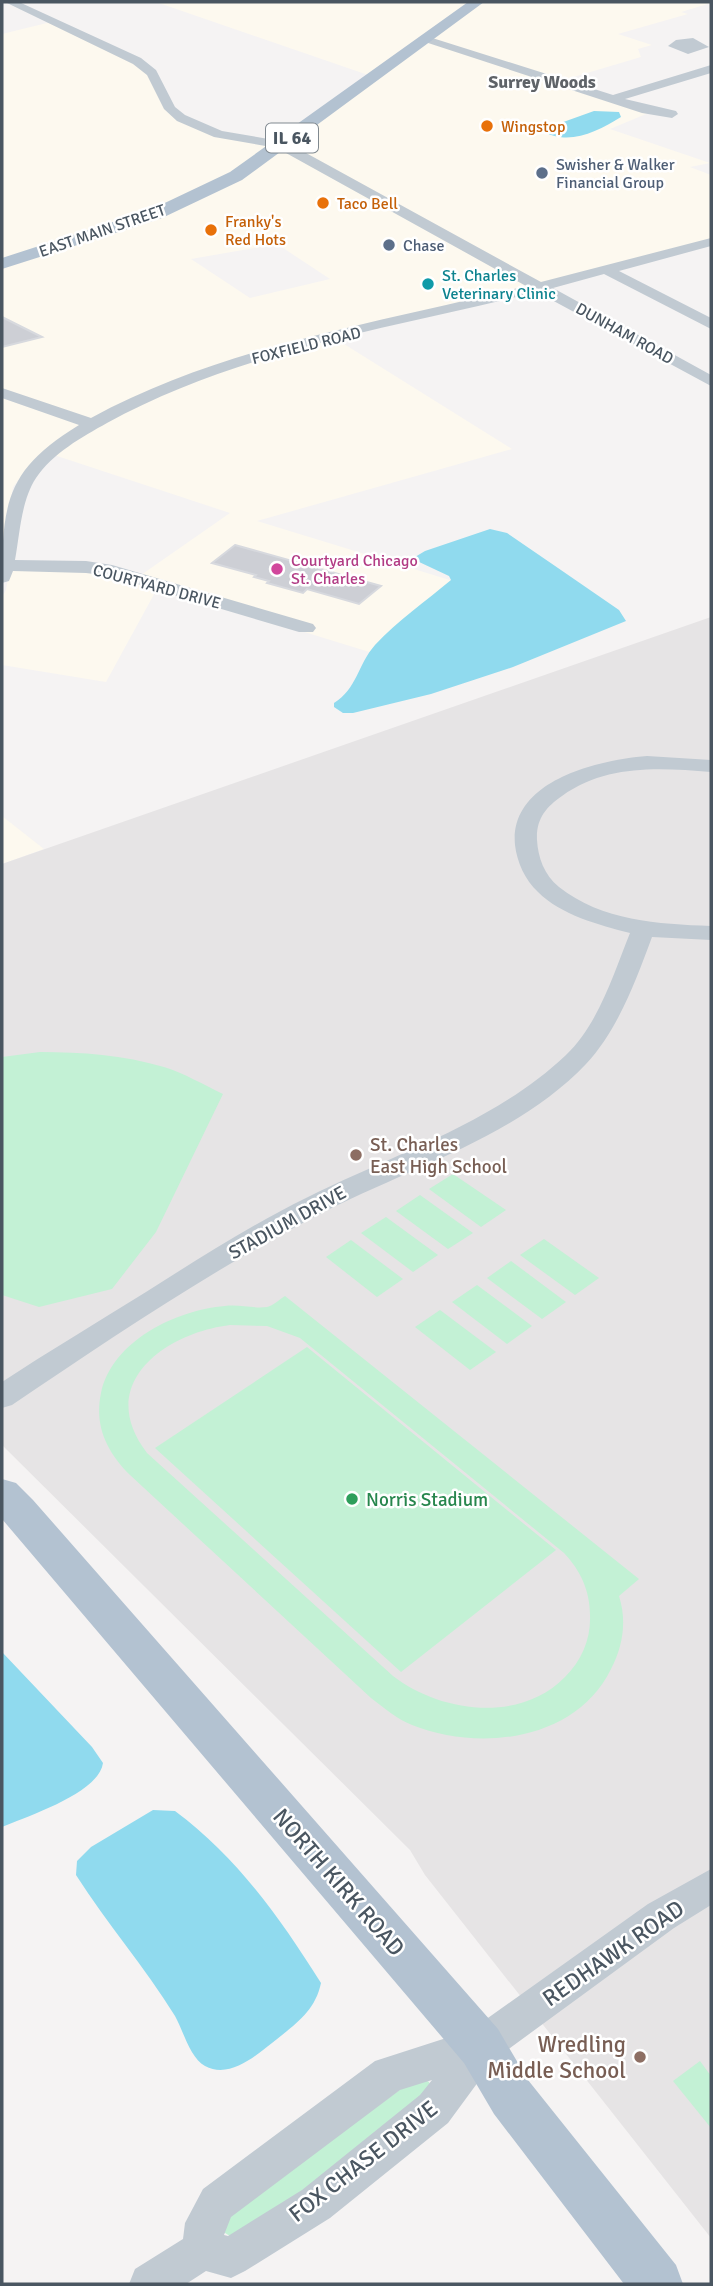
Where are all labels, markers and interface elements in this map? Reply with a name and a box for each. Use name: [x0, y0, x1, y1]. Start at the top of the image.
district label: Surrey Woods: [488, 71, 596, 93]
place label: Wingstop: [501, 117, 565, 137]
marker: Wingstop: [479, 118, 495, 134]
road number: IL 64: [266, 124, 318, 153]
place label: Swisher & Walker Financial Group: [556, 155, 675, 193]
marker: Swisher & Walker Financial Group: [534, 165, 550, 181]
place label: Taco Bell: [337, 194, 398, 214]
marker: Taco Bell: [315, 195, 331, 211]
street label: EAST MAIN STREET: [36, 200, 168, 262]
place label: Franky's Red Hots: [225, 212, 286, 250]
marker: Franky's Red Hots: [203, 222, 219, 238]
place label: Chase: [403, 236, 445, 256]
marker: Chase: [381, 237, 397, 253]
place label: St. Charles Veterinary Clinic: [442, 266, 556, 304]
marker: St. Charles Veterinary Clinic: [420, 276, 436, 292]
street label: DUNHAM ROAD: [572, 299, 677, 369]
street label: FOXFIELD ROAD: [250, 323, 363, 369]
place label: Courtyard Chicago St. Charles: [291, 551, 418, 589]
street label: COURTYARD DRIVE: [91, 560, 223, 614]
marker: Courtyard Chicago St. Charles: [269, 561, 285, 577]
place label: St. Charles East High School: [370, 1133, 507, 1179]
marker: St. Charles East High School: [348, 1147, 364, 1163]
street label: STADIUM DRIVE: [224, 1181, 351, 1265]
place label: Norris Stadium: [366, 1488, 488, 1512]
marker: Norris Stadium: [344, 1491, 360, 1507]
street label: NORTH KIRK ROAD: [267, 1802, 411, 1962]
street label: REDHAWK ROAD: [537, 1894, 690, 2013]
place label: Wredling Middle School: [487, 2030, 626, 2085]
marker: Wredling Middle School: [632, 2049, 648, 2065]
street label: FOX CHASE DRIVE: [283, 2094, 444, 2229]

